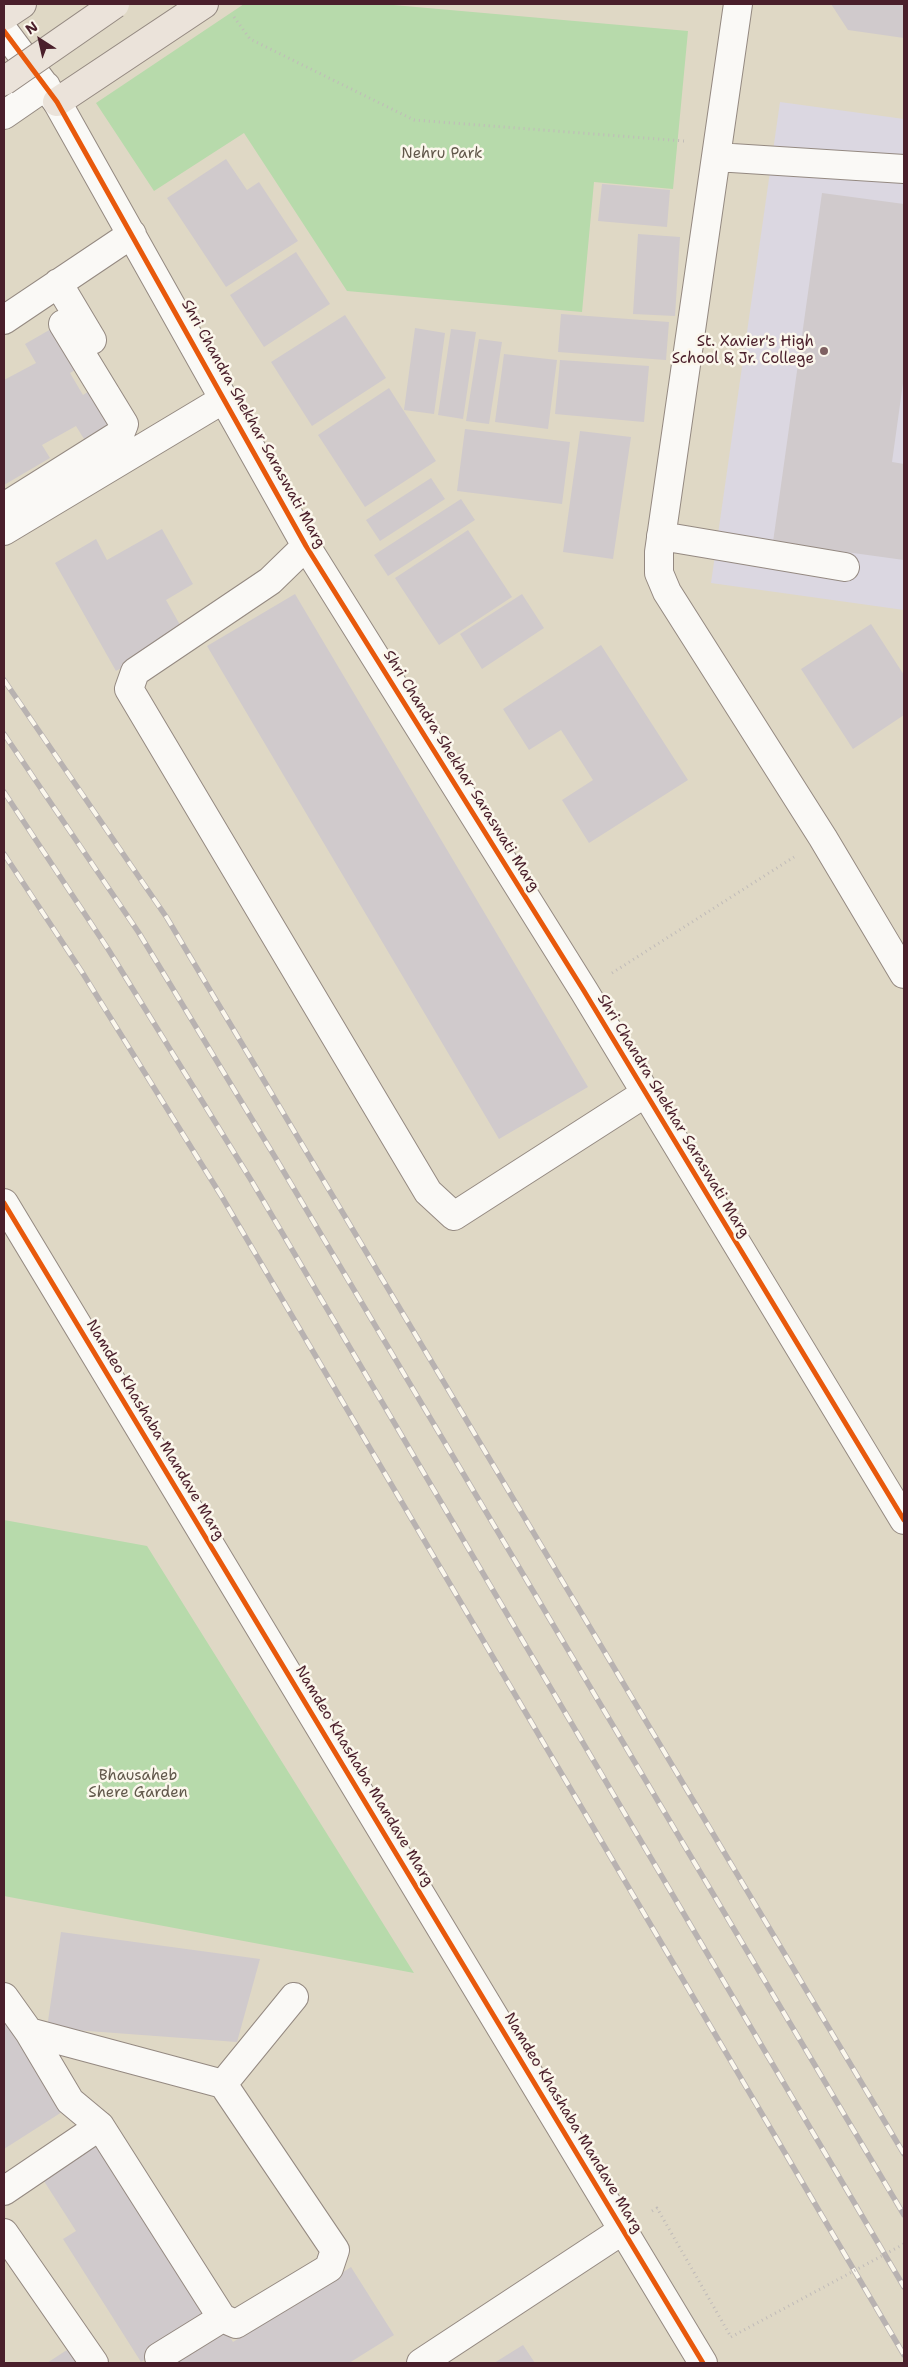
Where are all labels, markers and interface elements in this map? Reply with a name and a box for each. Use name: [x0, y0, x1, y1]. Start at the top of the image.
north arrow: [15, 15, 65, 65]
text: N: [22, 17, 41, 38]
park label: Nehru Park: [401, 145, 483, 163]
street label: Shri Chandra Shekhar Saraswati Marg: [177, 297, 329, 551]
place label: St. Xavier's High School & Jr. College: [672, 333, 814, 368]
marker: St. Xavier's High School & Jr. College: [818, 345, 830, 357]
street label: Shri Chandra Shekhar Saraswati Marg: [379, 647, 543, 895]
street label: Shri Chandra Shekhar Saraswati Marg: [593, 991, 753, 1241]
street label: Namdeo Khashaba Mandave Marg: [82, 1317, 228, 1543]
street label: Namdeo Khashaba Mandave Marg: [291, 1663, 437, 1889]
park label: Bhausaheb Shere Garden: [88, 1767, 188, 1802]
street label: Namdeo Khashaba Mandave Marg: [500, 2010, 646, 2236]

